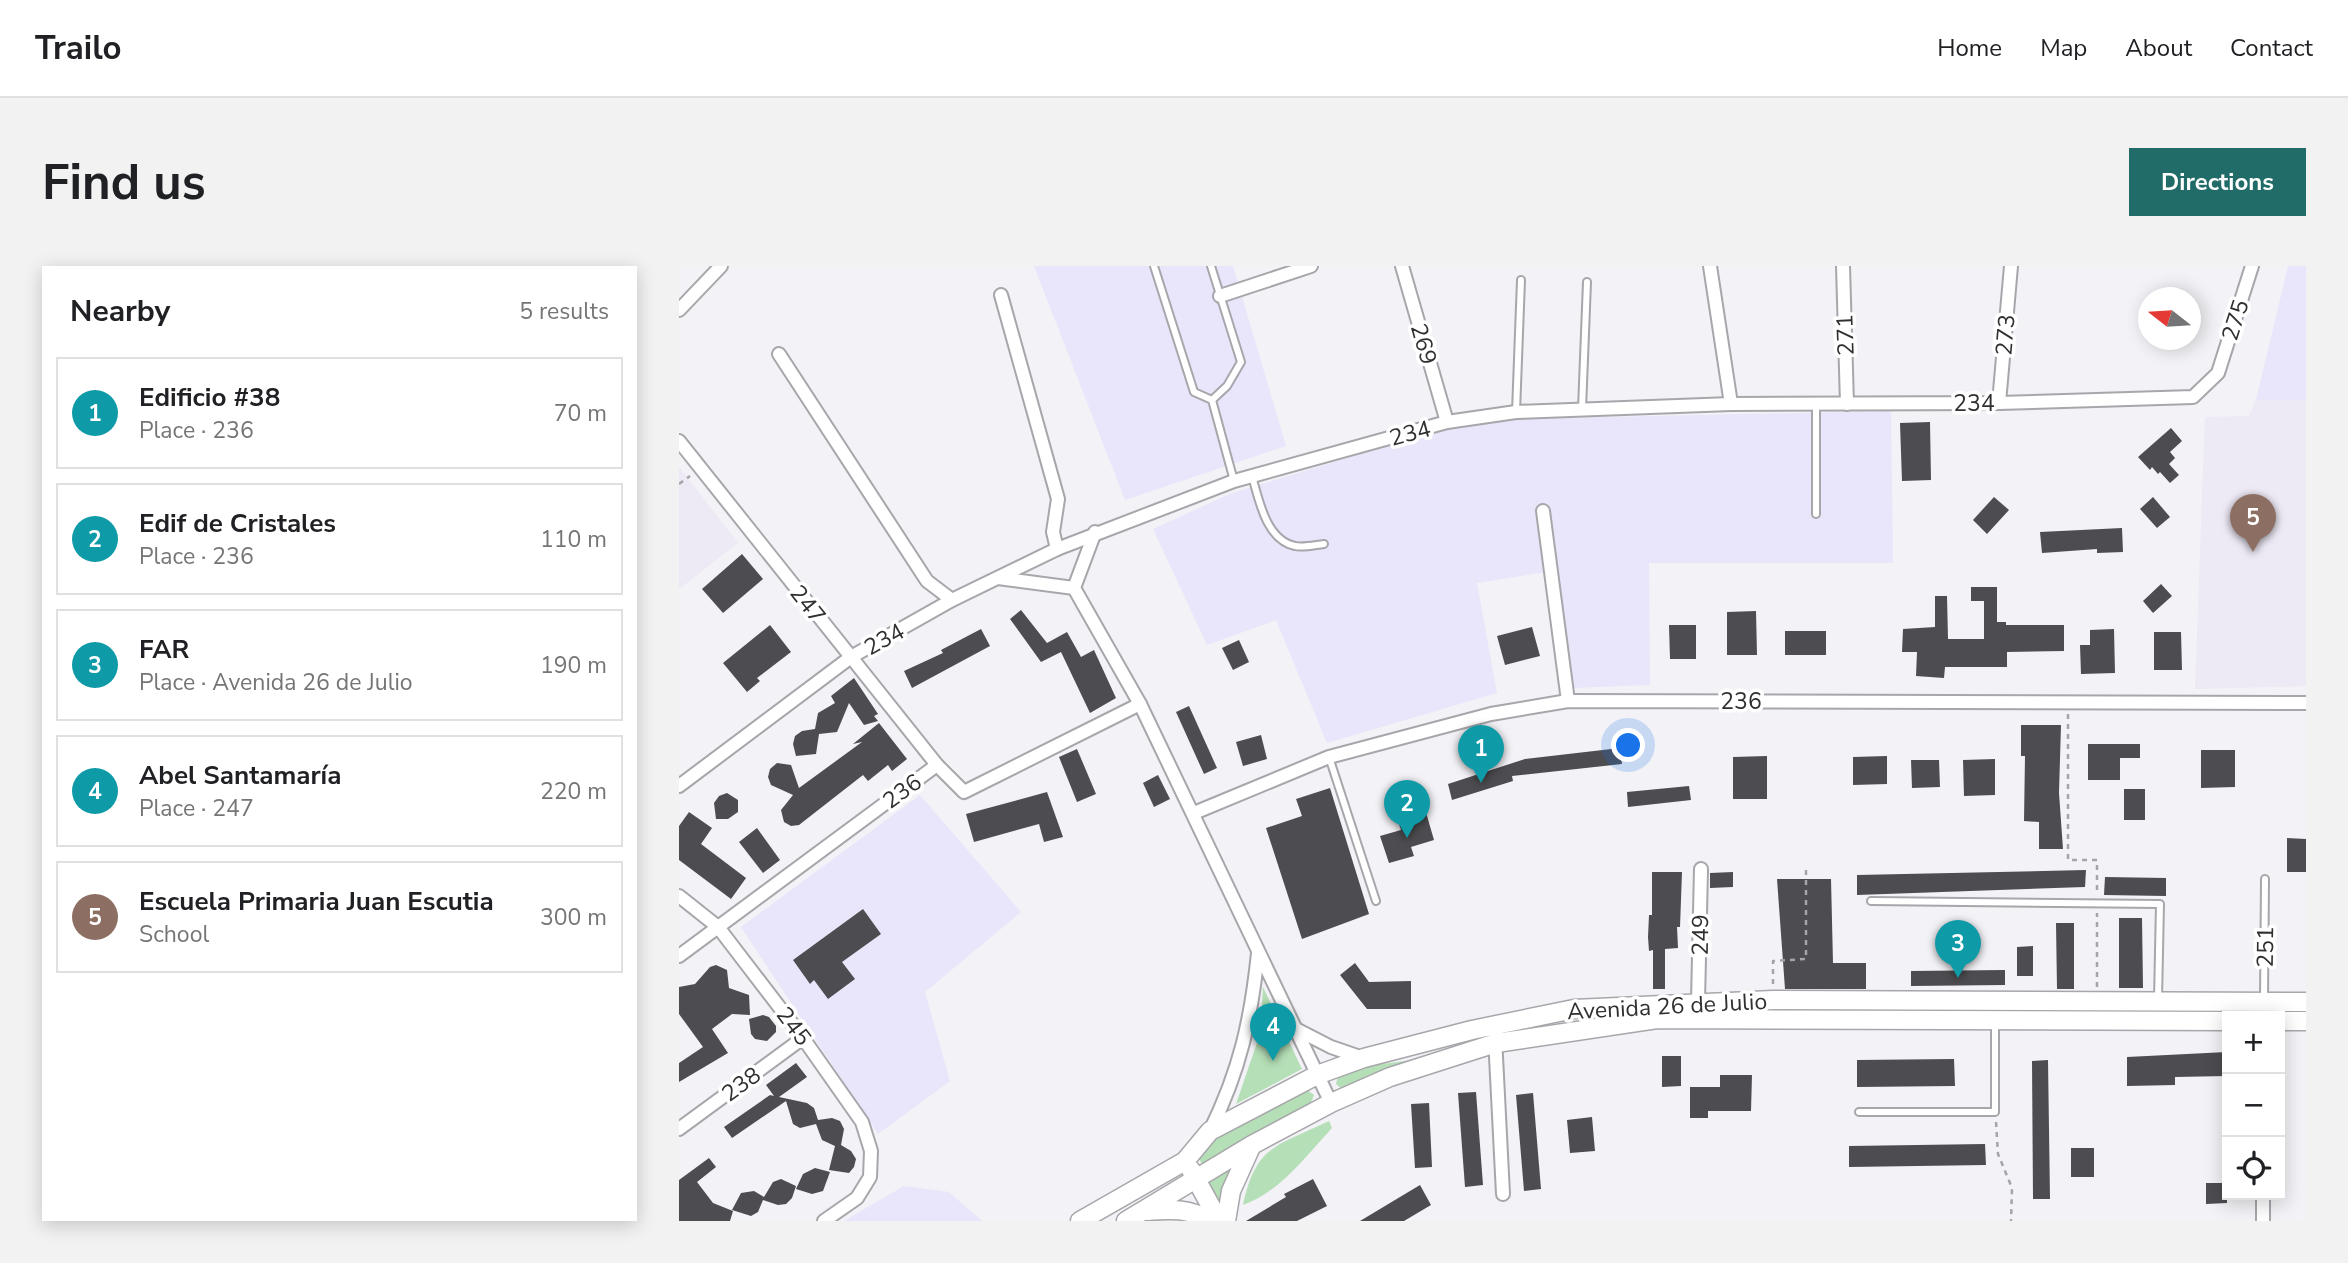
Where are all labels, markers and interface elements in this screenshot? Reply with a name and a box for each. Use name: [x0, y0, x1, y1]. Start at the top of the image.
text: Trailo: [35, 26, 122, 71]
text: Home: [1937, 32, 2002, 64]
text: Map: [2040, 32, 2087, 64]
text: About: [2125, 32, 2192, 64]
text: Contact: [2230, 32, 2313, 64]
button: Directions: [2129, 148, 2306, 216]
text: Find us: [42, 149, 206, 216]
north arrow: [2138, 287, 2201, 350]
text: Nearby: [70, 291, 170, 332]
text: 5 results: [519, 296, 609, 327]
street label: 275: [2214, 296, 2257, 345]
street label: 273: [1988, 313, 2023, 357]
street label: 271: [1829, 314, 1862, 356]
street label: 269: [1403, 320, 1444, 368]
text: Edificio #38: [139, 380, 280, 415]
street label: 234: [1953, 388, 1995, 419]
text: 1: [88, 398, 102, 429]
text: 70 m: [554, 398, 607, 429]
street label: 234: [1386, 413, 1434, 454]
text: Place · 236: [139, 415, 254, 446]
pin: 5: [2230, 494, 2276, 552]
text: Edif de Cristales: [139, 506, 336, 541]
text: 2: [88, 524, 102, 555]
text: 110 m: [540, 524, 607, 555]
text: Place · 236: [139, 541, 254, 572]
street label: 247: [783, 578, 833, 630]
street label: 234: [859, 616, 910, 663]
text: FAR: [139, 632, 189, 667]
text: 3: [88, 650, 102, 681]
text: 190 m: [540, 650, 607, 681]
text: Place · Avenida 26 de Julio: [139, 667, 413, 698]
street label: 236: [1720, 686, 1762, 717]
pin: 1: [1458, 725, 1504, 783]
your location: [1611, 728, 1645, 762]
text: Abel Santamaría: [139, 758, 341, 793]
street label: 236: [876, 767, 928, 816]
text: 4: [88, 776, 102, 807]
text: 220 m: [540, 776, 607, 807]
pin: 2: [1384, 780, 1430, 838]
text: Place · 247: [139, 793, 254, 824]
text: Escuela Primaria Juan Escutia: [139, 884, 494, 919]
text: 5: [88, 902, 102, 933]
text: 300 m: [540, 902, 607, 933]
street label: 249: [1685, 914, 1716, 956]
text: School: [139, 919, 209, 950]
pin: 3: [1935, 920, 1981, 978]
street label: 251: [2250, 926, 2281, 968]
street label: Avenida 26 de Julio: [1566, 986, 1768, 1027]
street label: 245: [769, 1000, 818, 1052]
pin: 4: [1250, 1003, 1296, 1061]
map controls: [2222, 1011, 2285, 1200]
button: +: [2222, 1011, 2285, 1074]
street label: 238: [715, 1060, 767, 1109]
button: −: [2222, 1074, 2285, 1137]
button: locate: [2222, 1137, 2285, 1200]

